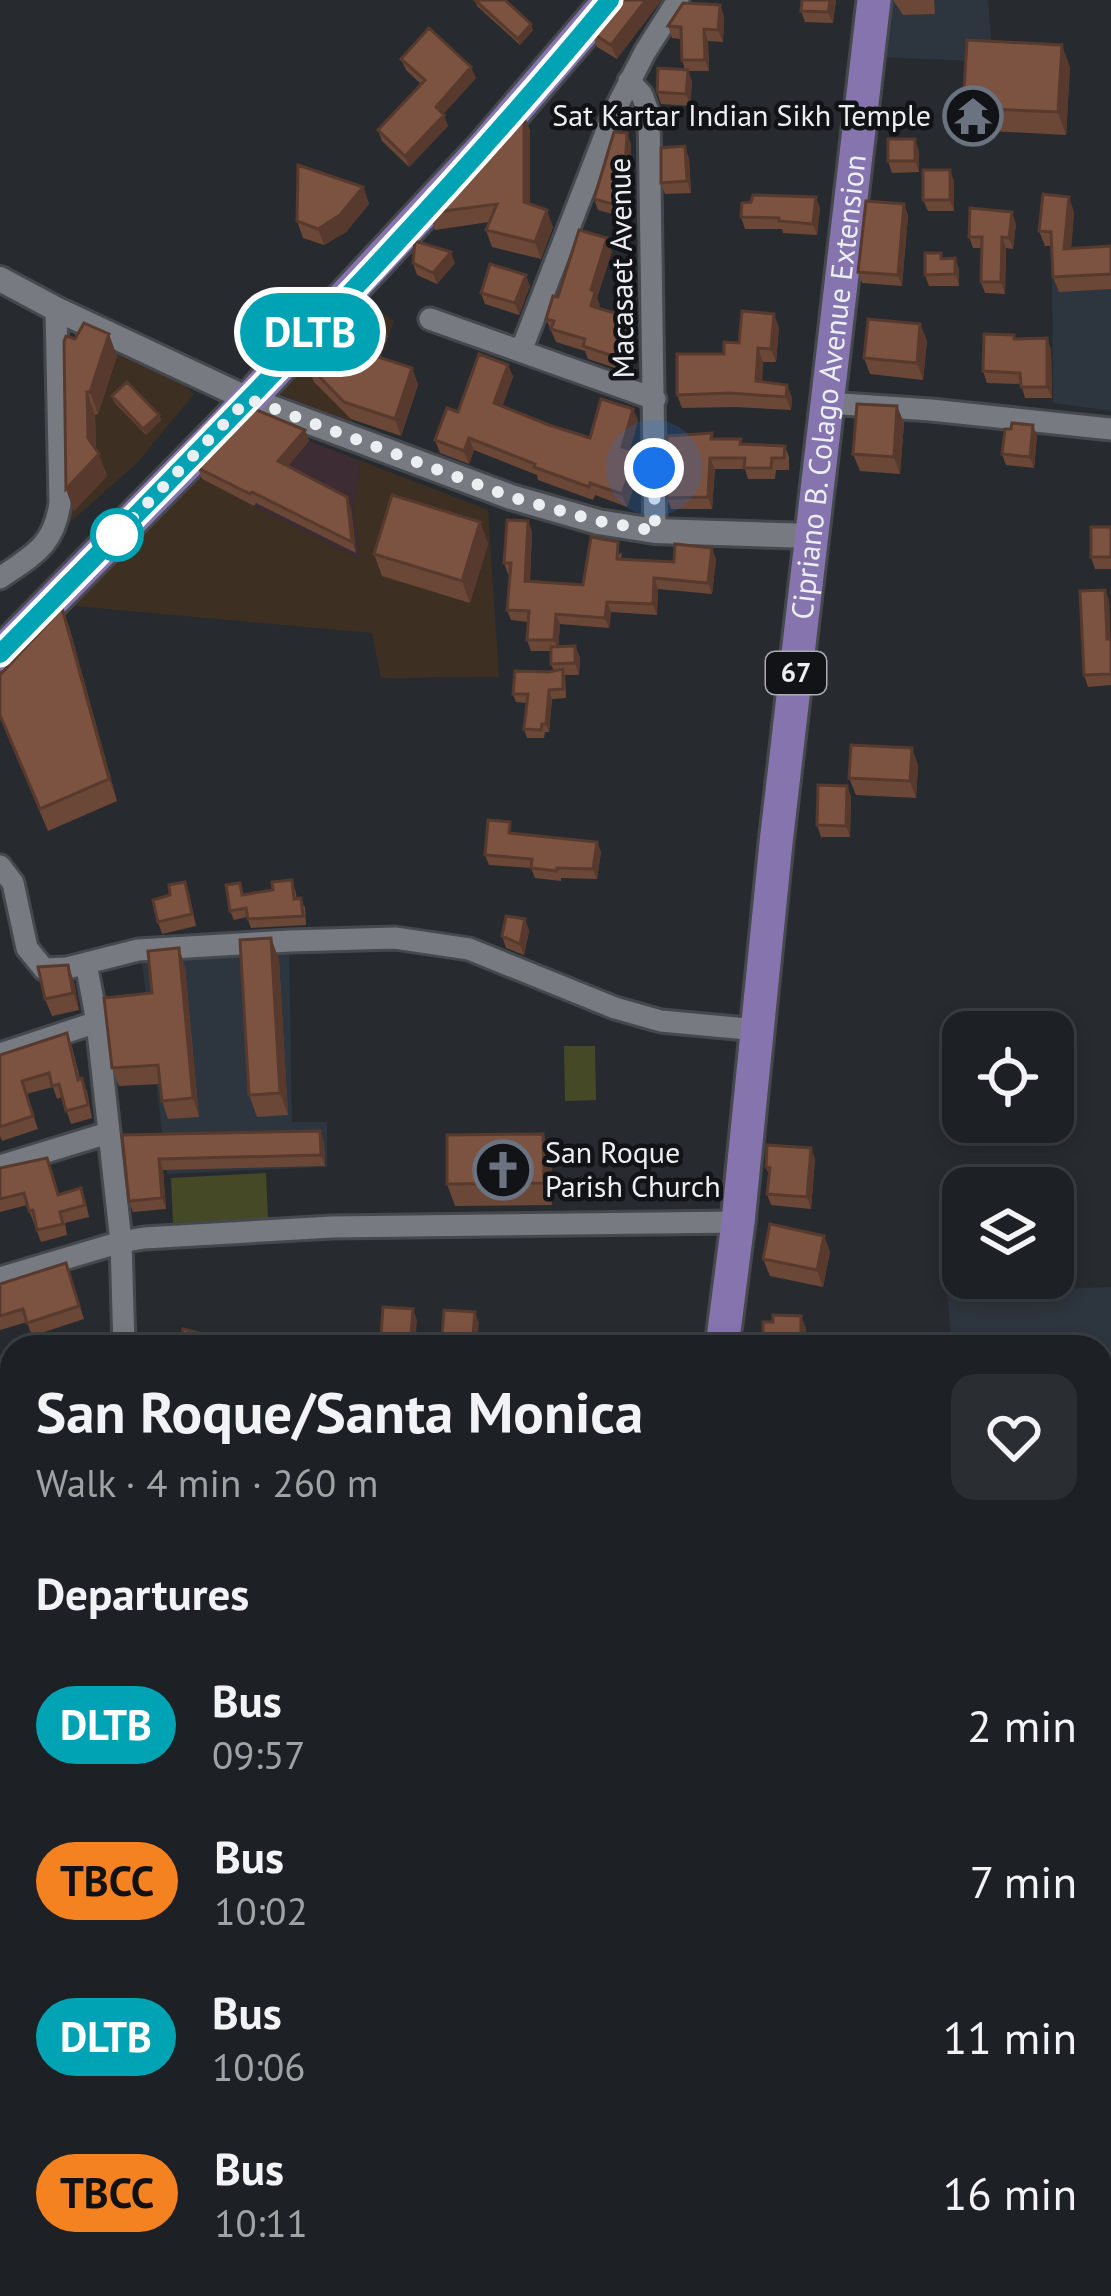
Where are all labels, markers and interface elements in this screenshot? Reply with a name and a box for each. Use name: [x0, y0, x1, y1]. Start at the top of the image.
temple icon: Sat Kartar Indian Sikh Temple: [942, 85, 1004, 147]
place label: Sat Kartar Indian Sikh Temple: [552, 95, 931, 134]
street label: Cipriano B. Colago Avenue Extension: [781, 152, 874, 621]
street label: Macasaet Avenue: [599, 157, 642, 379]
line badge: DLTB: [226, 293, 394, 371]
text: DLTB: [264, 304, 356, 359]
your location: [624, 438, 684, 498]
unlabelled marker: [92, 510, 142, 560]
road number: 67: [766, 652, 826, 694]
map controls: [942, 1011, 1074, 1299]
button: locate: [942, 1011, 1074, 1143]
place label: San Roque Parish Church: [545, 1132, 721, 1205]
church icon: San Roque Parish Church: [472, 1139, 534, 1201]
button: layers: [942, 1167, 1074, 1299]
button: heart: [951, 1374, 1077, 1500]
text: San Roque/Santa Monica: [36, 1375, 643, 1449]
text: Walk · 4 min · 260 m: [36, 1457, 378, 1508]
text: Departures: [36, 1564, 249, 1622]
text: Bus: [212, 1671, 282, 1729]
text: 2 min: [967, 1696, 1077, 1754]
text: DLTB: [60, 1697, 152, 1752]
text: 09:57: [212, 1729, 306, 1780]
text: Bus: [214, 1827, 284, 1885]
text: 7 min: [970, 1852, 1077, 1910]
text: TBCC: [60, 1853, 154, 1908]
text: 10:02: [214, 1885, 308, 1936]
text: Bus: [212, 1983, 282, 2041]
text: 11 min: [943, 2008, 1077, 2066]
text: DLTB: [60, 2009, 152, 2064]
text: 10:06: [212, 2041, 306, 2092]
text: Bus: [214, 2139, 284, 2197]
text: 16 min: [943, 2164, 1077, 2222]
text: TBCC: [60, 2165, 154, 2220]
text: 10:11: [214, 2197, 308, 2248]

